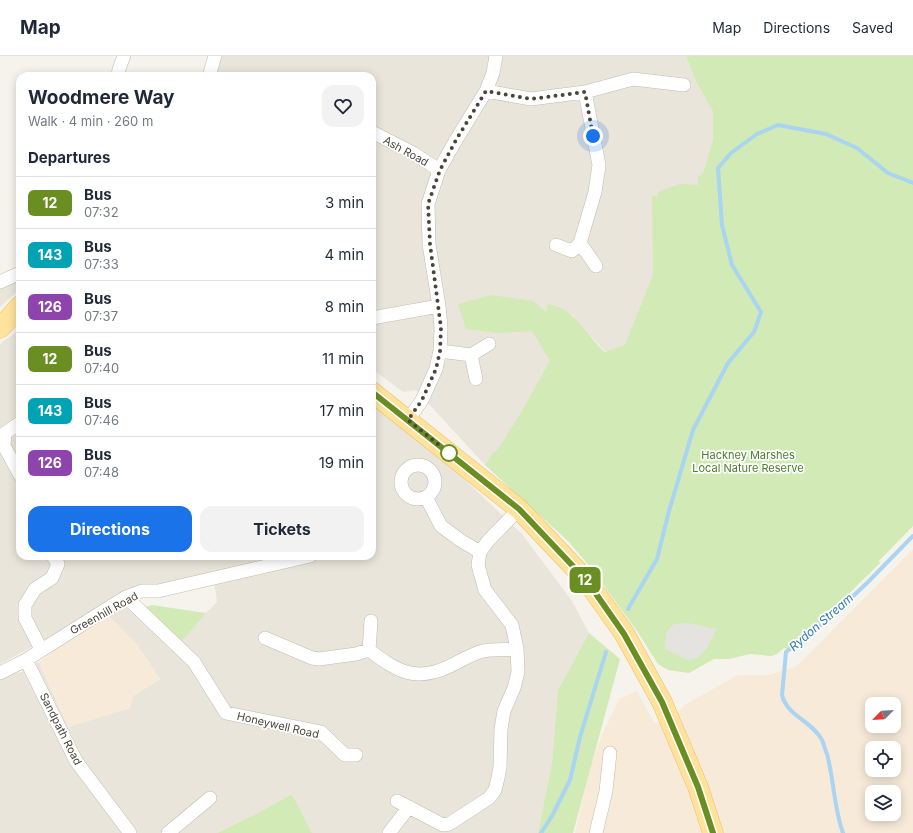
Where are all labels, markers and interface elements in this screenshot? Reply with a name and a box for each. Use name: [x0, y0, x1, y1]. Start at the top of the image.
text: Map: [20, 16, 61, 39]
text: Map: [712, 19, 741, 36]
text: Directions: [763, 19, 830, 36]
text: Saved: [852, 19, 893, 36]
button: heart: [322, 85, 364, 127]
text: Woodmere Way: [28, 86, 175, 109]
text: Walk · 4 min · 260 m: [28, 113, 153, 129]
your location: [583, 126, 603, 146]
street label: Ash Road: [381, 133, 431, 169]
text: Departures: [28, 148, 110, 167]
text: Bus: [84, 185, 112, 204]
text: 3 min: [325, 193, 364, 212]
text: 12: [43, 194, 57, 211]
text: 07:32: [84, 204, 119, 220]
text: Bus: [84, 237, 112, 256]
text: 4 min: [324, 245, 364, 264]
text: 143: [38, 246, 62, 263]
text: 07:33: [84, 256, 119, 272]
text: Bus: [84, 289, 112, 308]
text: 8 min: [325, 297, 364, 316]
text: 126: [38, 298, 62, 315]
text: 07:37: [84, 308, 118, 324]
text: Bus: [84, 341, 112, 360]
text: 11 min: [322, 349, 364, 368]
text: 12: [43, 350, 57, 367]
text: 07:40: [84, 360, 119, 376]
text: Bus: [84, 393, 112, 412]
text: 17 min: [320, 401, 364, 420]
text: 143: [38, 402, 62, 419]
text: 07:46: [84, 412, 119, 428]
unlabelled marker: [440, 444, 458, 462]
text: Bus: [84, 445, 112, 464]
park label: Hackney Marshes Local Nature Reserve: [692, 448, 804, 475]
text: 19 min: [319, 453, 364, 472]
text: 126: [38, 454, 62, 471]
text: 07:48: [84, 464, 119, 480]
button: Directions: [28, 506, 192, 552]
button: Tickets: [200, 506, 364, 552]
line badge: 12: [567, 567, 603, 593]
text: 12: [578, 571, 592, 588]
street label: Greenhill Road: [68, 589, 140, 637]
water label: Rydon Stream: [786, 590, 856, 654]
street label: Sandpath Road: [37, 691, 85, 767]
north arrow: [865, 697, 901, 733]
map controls: [865, 697, 901, 821]
street label: Honeywell Road: [236, 709, 320, 741]
button: locate: [865, 741, 901, 777]
button: layers: [865, 785, 901, 821]

